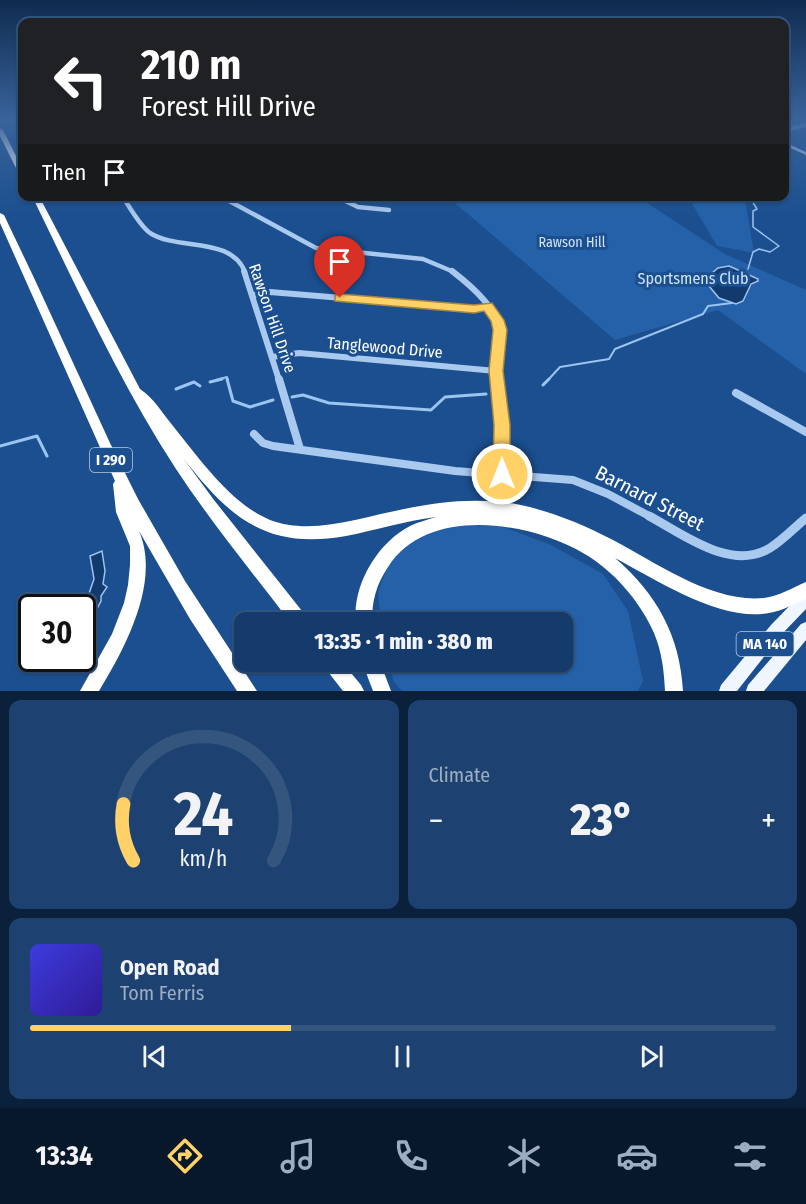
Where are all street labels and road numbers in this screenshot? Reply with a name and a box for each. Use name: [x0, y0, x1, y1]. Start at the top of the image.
street label: Rawson Hill Drive: [245, 261, 300, 375]
street label: Tanglewood Drive: [326, 333, 444, 362]
road number: I 290: [90, 448, 132, 472]
street label: Barnard Street: [591, 460, 709, 536]
road number: MA 140: [736, 632, 794, 656]

